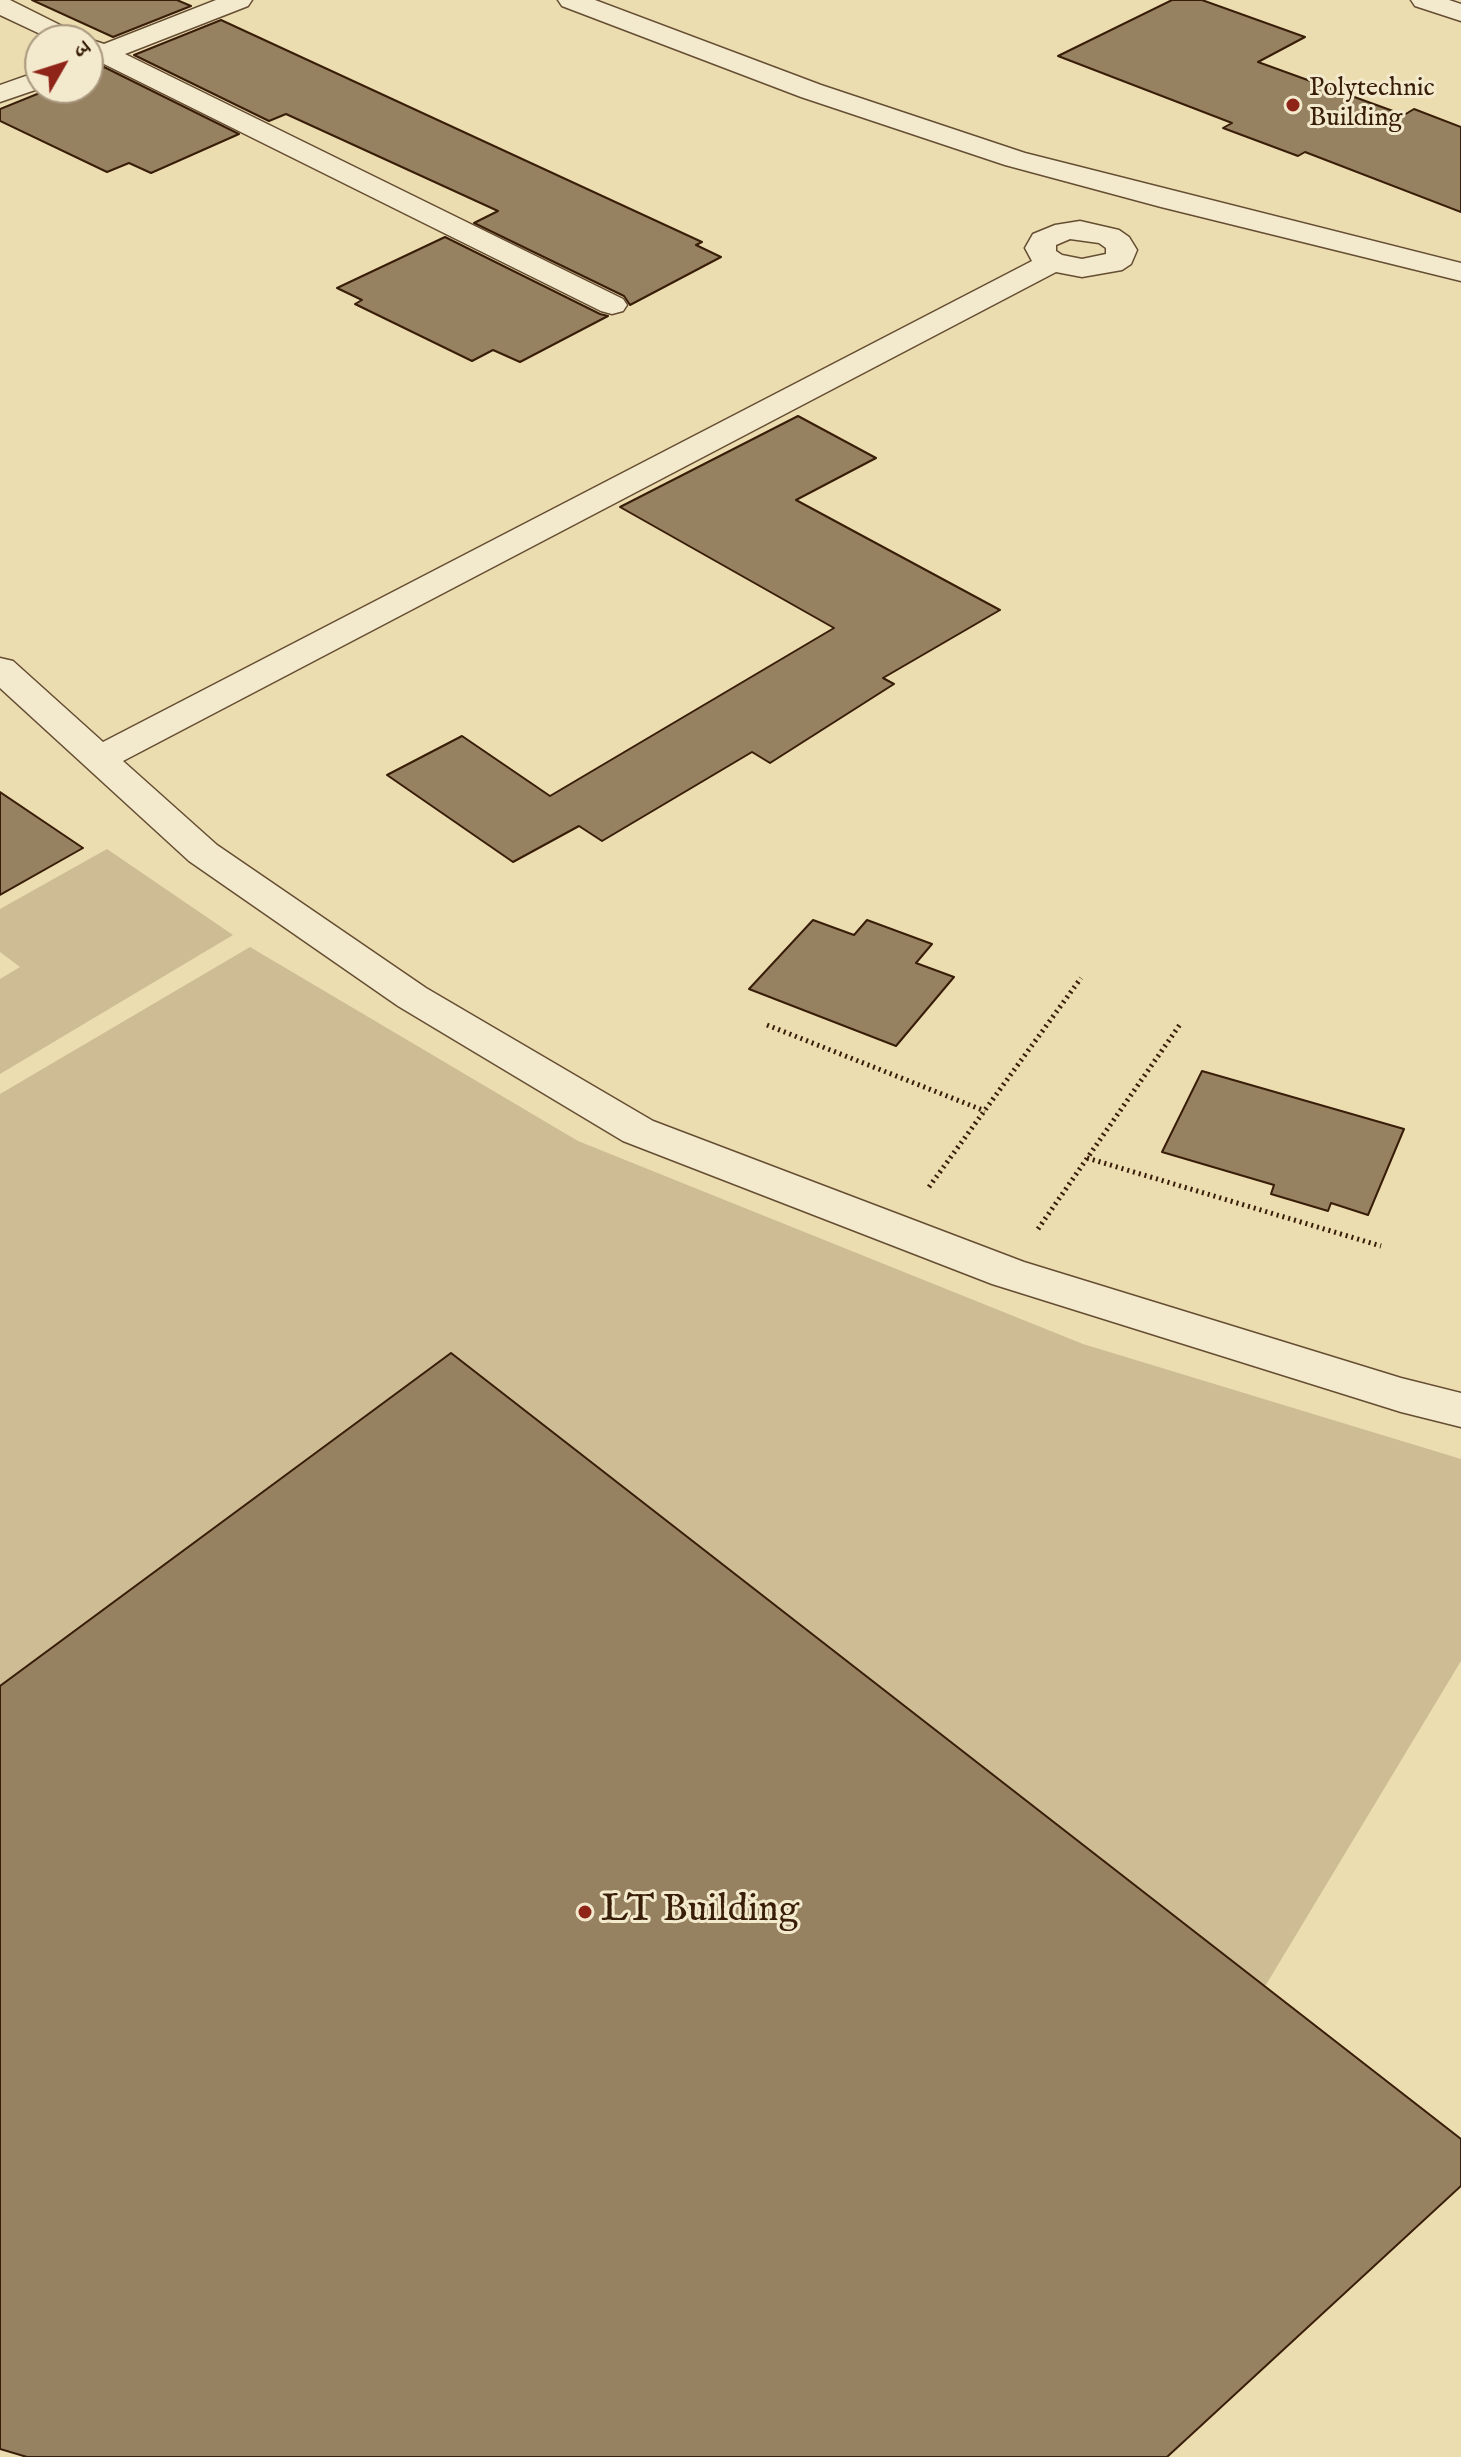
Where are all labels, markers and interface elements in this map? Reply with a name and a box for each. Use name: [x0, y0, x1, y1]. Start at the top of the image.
north arrow: [24, 24, 104, 104]
text: उ: [67, 37, 95, 63]
place label: Polytechnic Building: [1309, 74, 1435, 136]
marker: Polytechnic Building: [1284, 96, 1302, 114]
place label: LT Building: [601, 1889, 799, 1935]
marker: LT Building: [576, 1903, 594, 1921]

